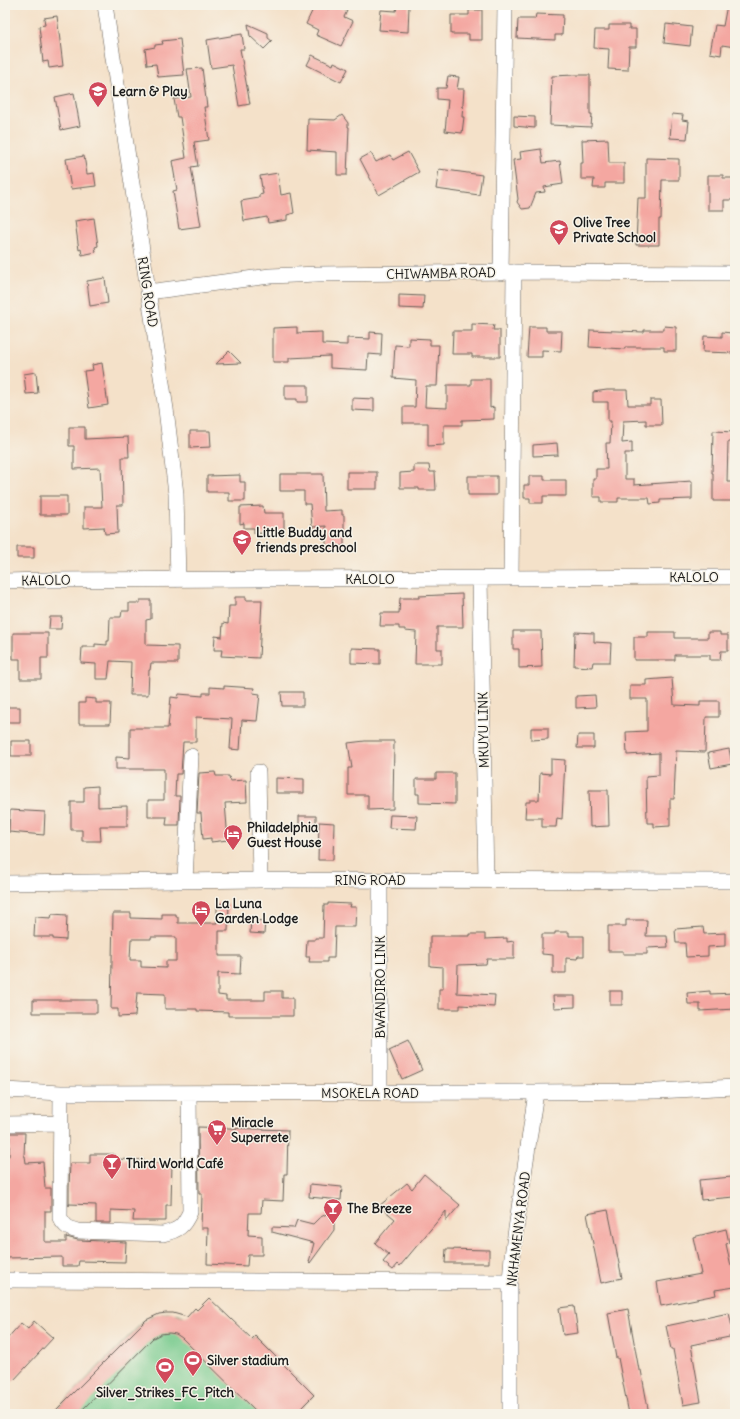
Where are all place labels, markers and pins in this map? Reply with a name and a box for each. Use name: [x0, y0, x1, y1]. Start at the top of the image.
school or university icon: Learn & Play: [87, 80, 109, 108]
place label: Learn & Play: [112, 83, 188, 100]
place label: Olive Tree Private School: [573, 214, 656, 246]
school or university icon: Olive Tree Private School: [548, 218, 570, 246]
place label: Little Buddy and friends preschool: [256, 524, 357, 556]
school or university icon: Little Buddy and friends preschool: [231, 528, 253, 556]
place label: Philadelphia Guest House: [247, 819, 321, 851]
hotel icon: Philadelphia Guest House: [222, 823, 244, 851]
place label: La Luna Garden Lodge: [215, 895, 298, 927]
hotel icon: La Luna Garden Lodge: [190, 899, 212, 927]
place label: Miracle Superrete: [231, 1114, 289, 1146]
supermarket icon: Miracle Superrete: [206, 1118, 228, 1146]
bar icon: Third World Café: [101, 1152, 123, 1180]
place label: Third World Café: [126, 1155, 224, 1172]
bar icon: The Breeze: [322, 1197, 344, 1225]
place label: The Breeze: [347, 1200, 412, 1217]
sports icon: Silver stadium: [182, 1349, 204, 1377]
place label: Silver stadium: [207, 1352, 290, 1369]
sports icon: Silver_Strikes_FC_Pitch: [154, 1356, 176, 1384]
place label: Silver_Strikes_FC_Pitch: [96, 1384, 235, 1401]

